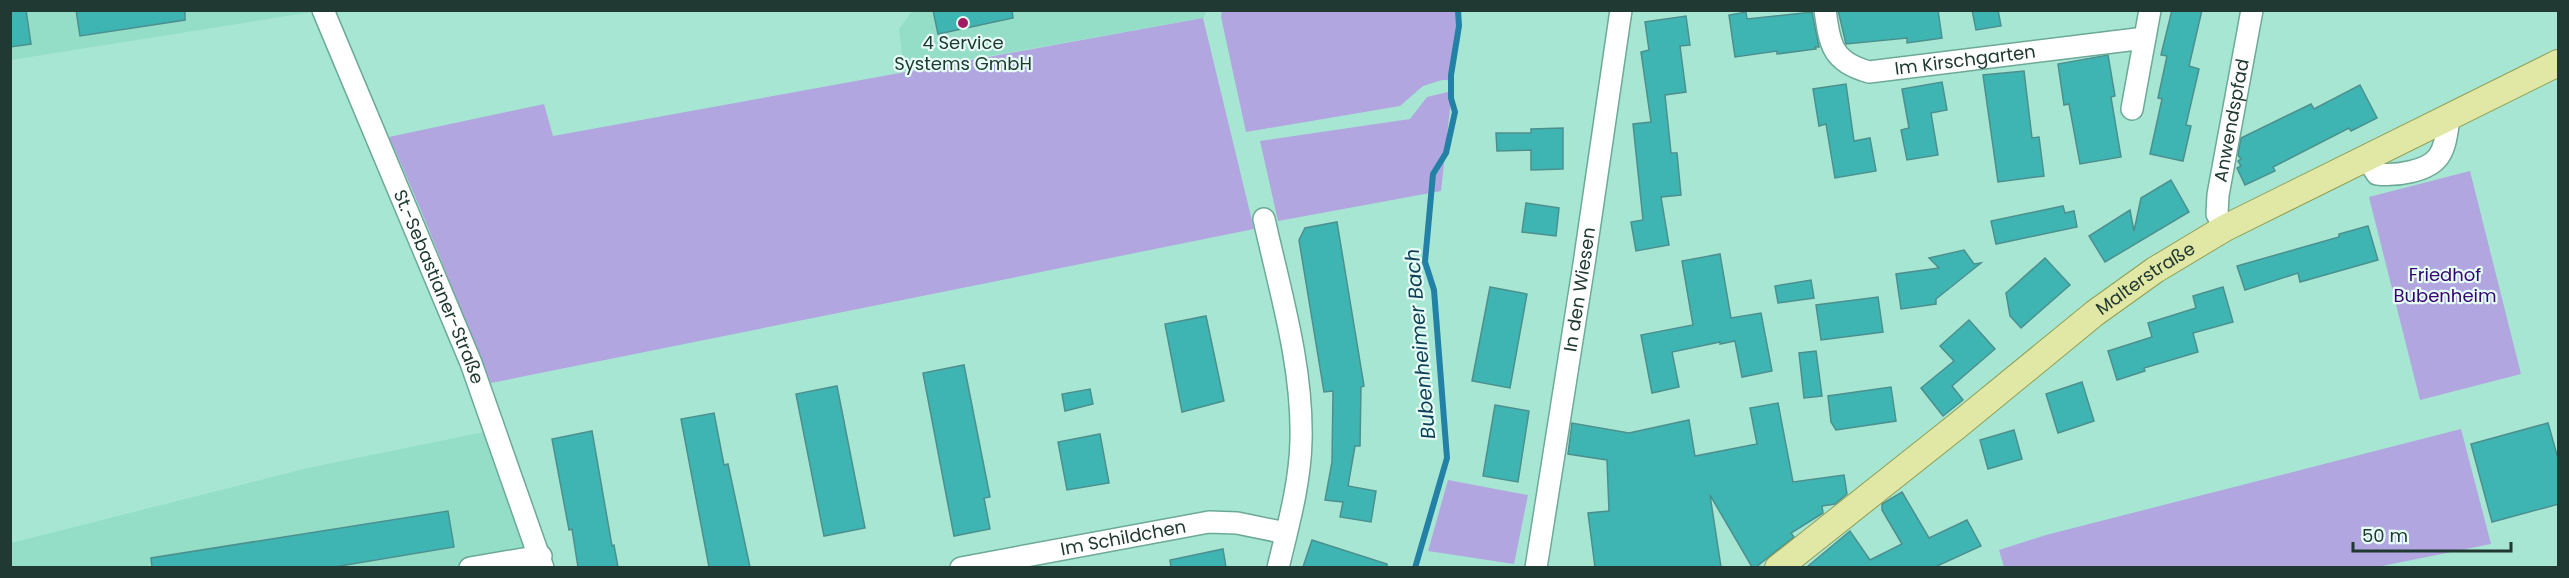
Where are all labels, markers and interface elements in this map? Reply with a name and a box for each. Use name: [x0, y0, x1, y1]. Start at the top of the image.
marker: 4 Service Systems GmbH: [956, 16, 970, 30]
place label: 4 Service Systems GmbH: [894, 30, 1032, 76]
street label: Im Kirschgarten: [1893, 39, 2037, 81]
street label: Anwendspfad: [2208, 56, 2255, 184]
street label: St.-Sebastianer-Straße: [388, 186, 490, 387]
street label: In den Wiesen: [1557, 225, 1601, 353]
street label: Malterstraße: [2090, 236, 2200, 321]
water label: Bubenheimer Bach: [1398, 248, 1442, 440]
park label: Friedhof Bubenheim: [2393, 262, 2497, 308]
street label: Im Schildchen: [1058, 514, 1188, 561]
scale bar: [2353, 515, 2510, 553]
text: 50 m: [2362, 523, 2408, 548]

